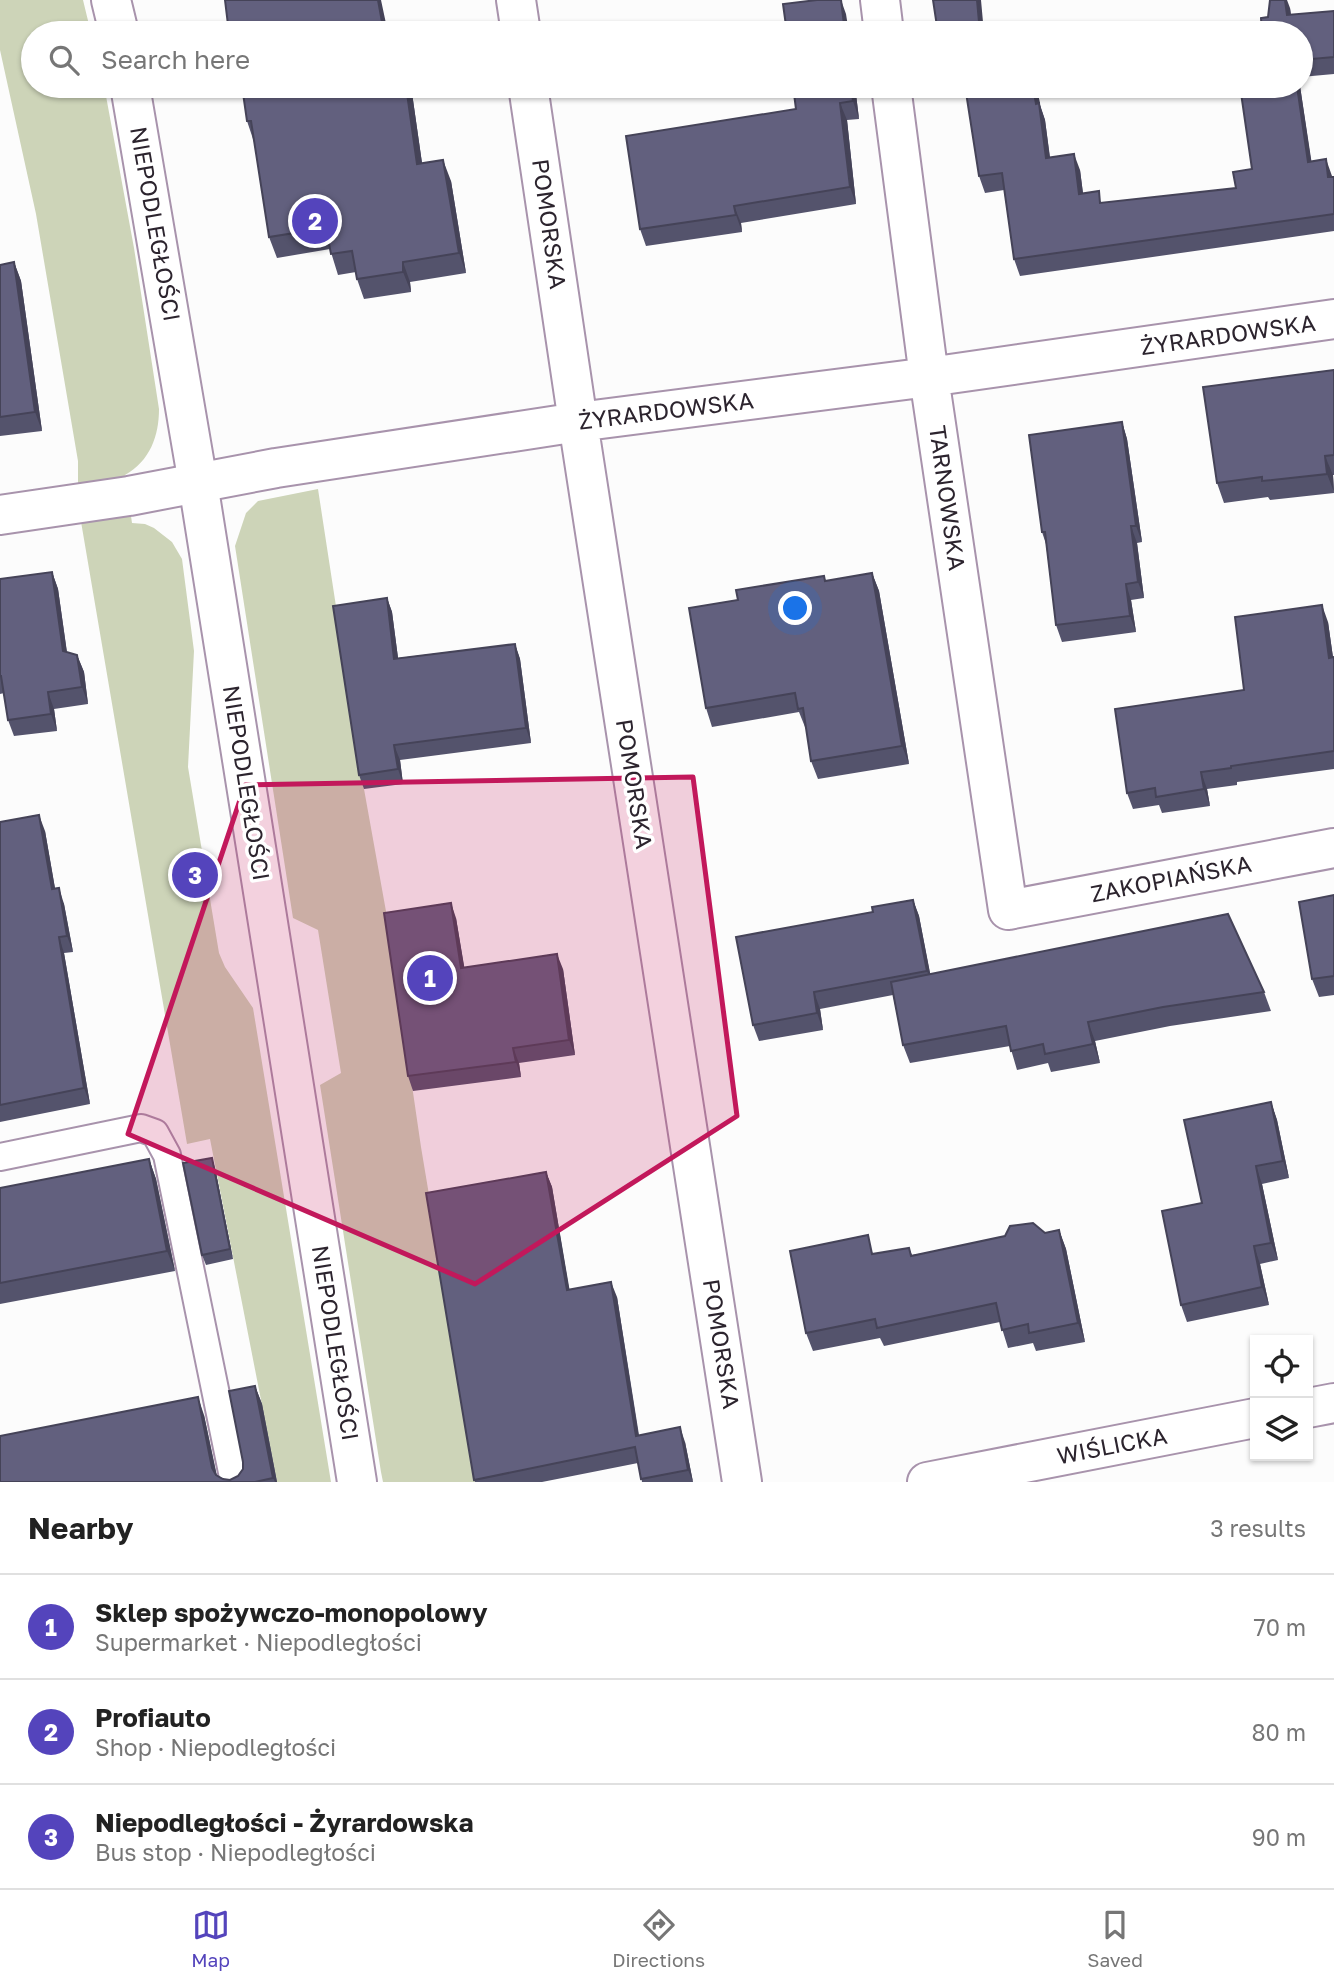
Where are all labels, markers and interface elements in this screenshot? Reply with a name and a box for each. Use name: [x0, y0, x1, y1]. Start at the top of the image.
search box: [21, 21, 1313, 98]
icon: search: [45, 41, 83, 79]
text: Search here: [101, 44, 250, 75]
street label: NIEPODLEGŁOŚCI: [125, 124, 187, 323]
street label: POMORSKA: [527, 157, 573, 291]
pin: 2: [292, 195, 338, 247]
street label: ŻYRARDOWSKA: [1139, 308, 1317, 360]
street label: ŻYRARDOWSKA: [577, 385, 755, 435]
street label: TARNOWSKA: [924, 424, 972, 572]
your location: [778, 591, 812, 625]
street label: NIEPODLEGŁOŚCI: [218, 683, 276, 883]
street label: POMORSKA: [611, 717, 659, 851]
pin: 3: [172, 849, 218, 901]
street label: ZAKOPIAŃSKA: [1088, 849, 1254, 907]
pin: 1: [407, 952, 453, 1004]
street label: NIEPODLEGŁOŚCI: [307, 1243, 365, 1443]
street label: POMORSKA: [698, 1277, 746, 1411]
map controls: [1250, 1335, 1313, 1461]
button: locate: [1250, 1335, 1313, 1398]
button: layers: [1250, 1398, 1313, 1461]
street label: WIŚLICKA: [1054, 1421, 1169, 1469]
text: Nearby: [28, 1510, 133, 1546]
text: 3 results: [1210, 1514, 1306, 1542]
text: Sklep spożywczo-monopolowy: [95, 1597, 488, 1628]
text: 1: [45, 1613, 57, 1641]
text: 70 m: [1253, 1613, 1306, 1641]
text: Supermarket · Niepodległości: [95, 1628, 422, 1656]
text: Profiauto: [95, 1702, 211, 1733]
text: 2: [44, 1718, 58, 1746]
text: 80 m: [1252, 1718, 1306, 1746]
text: Shop · Niepodległości: [95, 1733, 336, 1761]
text: Niepodległości - Żyrardowska: [95, 1807, 474, 1838]
text: 3: [44, 1823, 58, 1851]
text: 90 m: [1252, 1823, 1306, 1851]
text: Bus stop · Niepodległości: [95, 1838, 376, 1866]
tab: Map: [191, 1906, 230, 1971]
tab: Directions: [612, 1906, 705, 1971]
tab: Saved: [1087, 1906, 1143, 1971]

